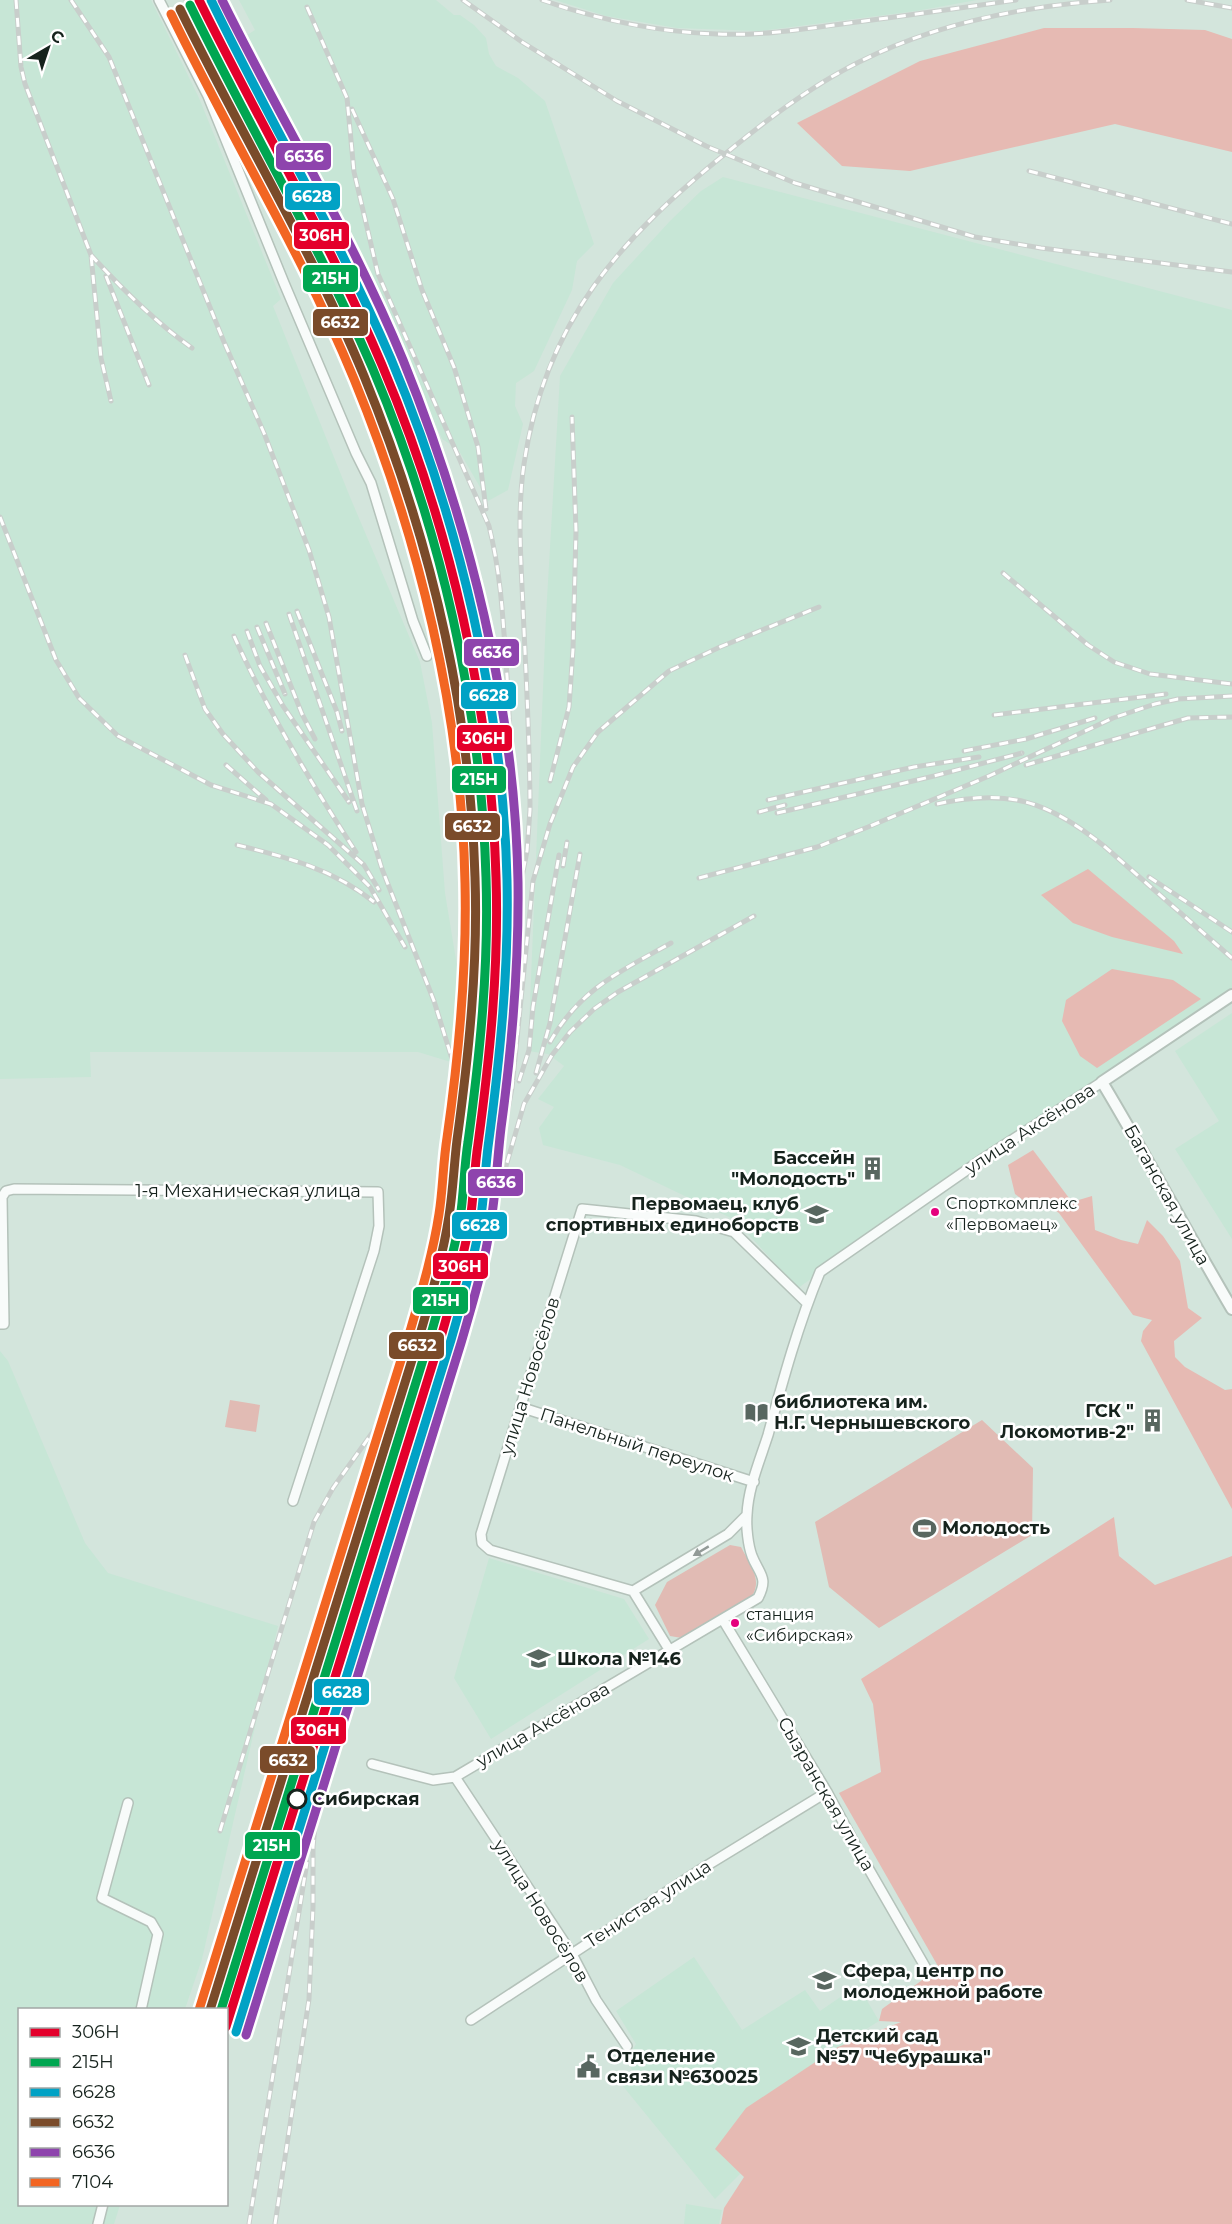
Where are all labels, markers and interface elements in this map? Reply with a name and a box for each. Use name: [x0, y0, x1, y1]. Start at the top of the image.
north arrow: [18, 18, 78, 78]
text: С: [47, 26, 68, 48]
line badge: 6636: [275, 142, 332, 171]
text: 6636: [284, 147, 324, 166]
line badge: 6628: [284, 182, 341, 211]
text: 6628: [292, 187, 332, 206]
line badge: 306Н: [293, 221, 350, 250]
text: 306Н: [298, 226, 343, 245]
line badge: 215Н: [302, 264, 359, 293]
text: 215Н: [312, 269, 350, 288]
line badge: 6632: [312, 308, 369, 337]
text: 6632: [320, 313, 360, 332]
line badge: 6636: [463, 638, 520, 667]
text: 6636: [472, 643, 512, 662]
line badge: 6628: [460, 681, 517, 710]
text: 6628: [469, 686, 509, 705]
line badge: 306Н: [456, 724, 513, 752]
text: 306Н: [461, 729, 506, 748]
line badge: 215Н: [451, 765, 507, 794]
text: 215Н: [460, 770, 498, 789]
line badge: 6632: [444, 812, 501, 841]
text: 6632: [452, 817, 492, 836]
street label: улица Аксёнова: [960, 1079, 1099, 1180]
street label: Баганская улица: [1119, 1121, 1215, 1269]
place label: Бассейн "Молодость": [731, 1147, 855, 1190]
building icon: Бассейн "Молодость": [860, 1155, 886, 1181]
line badge: 6636: [467, 1168, 524, 1197]
text: 6636: [476, 1173, 516, 1192]
street label: 1-я Механическая улица: [135, 1180, 361, 1202]
place label: Первомаец, клуб спортивных единоборств: [546, 1193, 799, 1236]
place label: Спорткомплекс «Первомаец»: [946, 1194, 1077, 1234]
school or university icon: Первомаец, клуб спортивных единоборств: [804, 1201, 830, 1227]
marker: Спорткомплекс «Первомаец»: [929, 1206, 941, 1218]
line badge: 6628: [451, 1211, 508, 1240]
text: 6628: [460, 1216, 500, 1235]
line badge: 306Н: [432, 1252, 489, 1280]
text: 306Н: [437, 1257, 482, 1276]
line badge: 215Н: [412, 1286, 469, 1315]
text: 215Н: [422, 1291, 460, 1310]
street label: улица Новосёлов: [495, 1294, 565, 1459]
line badge: 6632: [388, 1331, 445, 1360]
text: 6632: [397, 1336, 437, 1355]
place label: библиотека им. Н.Г. Чернышевского: [774, 1391, 971, 1434]
library icon: библиотека им. Н.Г. Чернышевского: [743, 1399, 769, 1425]
place label: ГСК " Локомотив-2": [1000, 1400, 1134, 1443]
street label: Панельный переулок: [537, 1403, 737, 1487]
building icon: ГСК " Локомотив-2": [1139, 1408, 1165, 1434]
sports icon: Молодость: [911, 1515, 937, 1541]
place label: Молодость: [942, 1517, 1050, 1539]
one-way arrow: [693, 1545, 709, 1556]
place label: станция «Сибирская»: [746, 1605, 853, 1645]
marker: станция «Сибирская»: [729, 1617, 741, 1629]
school or university icon: Школа №146: [526, 1646, 552, 1672]
place label: Школа №146: [557, 1648, 681, 1670]
line badge: 6628: [313, 1678, 370, 1706]
street label: улица Аксёнова: [471, 1678, 614, 1773]
text: 6628: [322, 1683, 362, 1702]
street label: Сызранская улица: [773, 1713, 879, 1875]
line badge: 306Н: [290, 1716, 347, 1745]
text: 306Н: [295, 1721, 340, 1740]
line badge: 6632: [259, 1745, 316, 1774]
text: 6632: [268, 1751, 308, 1770]
place label: Сибирская: [312, 1788, 419, 1810]
marker: Сибирская: [287, 1789, 307, 1809]
line badge: 215Н: [244, 1831, 301, 1860]
street label: улица Новосёлов: [488, 1835, 594, 1986]
text: 215Н: [253, 1836, 291, 1855]
street label: Тенистая улица: [581, 1855, 715, 1953]
place label: Сфера, центр по молодежной работе: [843, 1960, 1043, 2003]
school or university icon: Сфера, центр по молодежной работе: [812, 1968, 838, 1994]
legend: [18, 2008, 228, 2206]
text: 306Н: [72, 2021, 120, 2043]
place label: Детский сад №57 "Чебурашка": [816, 2025, 991, 2068]
school or university icon: Детский сад №57 "Чебурашка": [785, 2033, 811, 2059]
place label: Отделение связи №630025: [607, 2045, 758, 2088]
text: 215Н: [72, 2051, 114, 2073]
public building icon: Отделение связи №630025: [576, 2053, 602, 2079]
text: 6628: [72, 2081, 116, 2103]
text: 6632: [72, 2111, 114, 2133]
text: 6636: [72, 2141, 115, 2163]
text: 7104: [72, 2171, 113, 2193]

